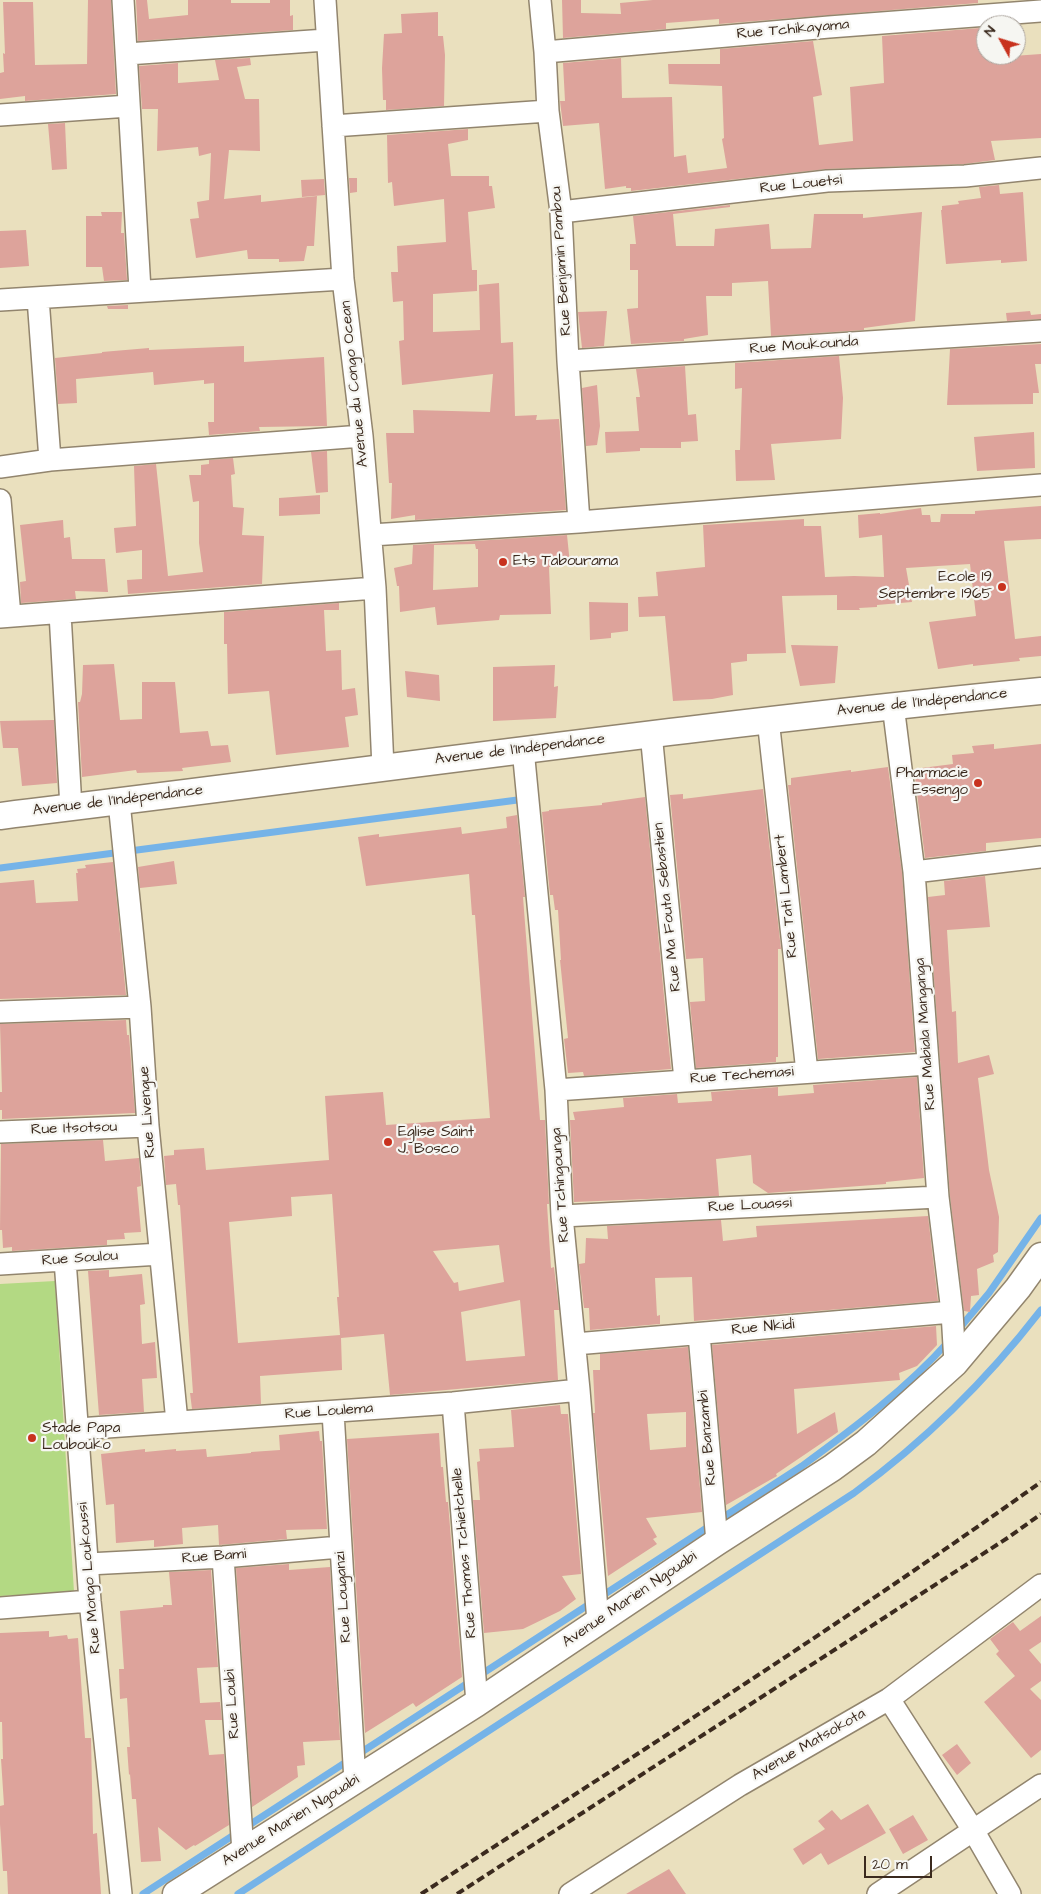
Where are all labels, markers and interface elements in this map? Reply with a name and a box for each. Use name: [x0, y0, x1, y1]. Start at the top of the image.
north arrow: [976, 15, 1026, 65]
street label: Rue Tchikayama: [736, 16, 850, 44]
text: N: [980, 21, 1001, 41]
street label: Rue Louetsi: [759, 172, 843, 198]
street label: Rue Benjamin Pambou: [548, 186, 576, 336]
street label: Avenue du Congo Ocean: [337, 300, 373, 468]
street label: Rue Moukounda: [749, 333, 859, 359]
place label: Ets Tabourama: [513, 553, 618, 571]
marker: Ets Tabourama: [497, 556, 509, 568]
place label: Ecole 19 Septembre 1965: [879, 569, 992, 604]
marker: Ecole 19 Septembre 1965: [996, 581, 1008, 593]
street label: Avenue de l'Indépendance: [836, 685, 1008, 721]
street label: Avenue de l'Indépendance: [434, 731, 606, 769]
place label: Pharmacie Essengo: [896, 765, 968, 800]
marker: Pharmacie Essengo: [972, 777, 984, 789]
street label: Avenue de l'Indépendance: [32, 782, 204, 820]
street label: Rue Ma Fouta Sebastien: [650, 822, 686, 992]
street label: Rue Tati Lambert: [772, 833, 802, 959]
street label: Rue Mabiala Manganga: [912, 957, 940, 1111]
street label: Rue Techemasi: [689, 1063, 795, 1089]
street label: Rue Livengue: [136, 1066, 160, 1158]
street label: Rue Itsotsou: [31, 1118, 117, 1140]
place label: Eglise Saint J. Bosco: [398, 1124, 474, 1159]
street label: Rue Tchingounga: [548, 1127, 574, 1243]
marker: Eglise Saint J. Bosco: [382, 1136, 394, 1148]
street label: Rue Louassi: [708, 1195, 792, 1217]
street label: Rue Soulou: [41, 1247, 119, 1271]
street label: Rue Nkidi: [731, 1316, 795, 1340]
street label: Rue Banzambi: [695, 1390, 721, 1486]
street label: Rue Loulema: [284, 1400, 374, 1424]
place label: Stade Papa Loubouko: [42, 1420, 120, 1455]
marker: Stade Papa Loubouko: [26, 1432, 38, 1444]
street label: Rue Thomas Tchietchelle: [449, 1467, 481, 1639]
street label: Rue Mongo Loukoussi: [74, 1502, 106, 1654]
street label: Rue Bami: [181, 1546, 247, 1568]
street label: Avenue Marien Ngouabi: [559, 1548, 701, 1652]
street label: Rue Louganzi: [332, 1551, 356, 1643]
street label: Rue Loubi: [222, 1669, 244, 1739]
street label: Avenue Matsokota: [749, 1705, 869, 1785]
street label: Avenue Marien Ngouabi: [219, 1771, 363, 1871]
scale bar: [866, 1846, 934, 1878]
text: 20 m: [872, 1854, 908, 1875]

